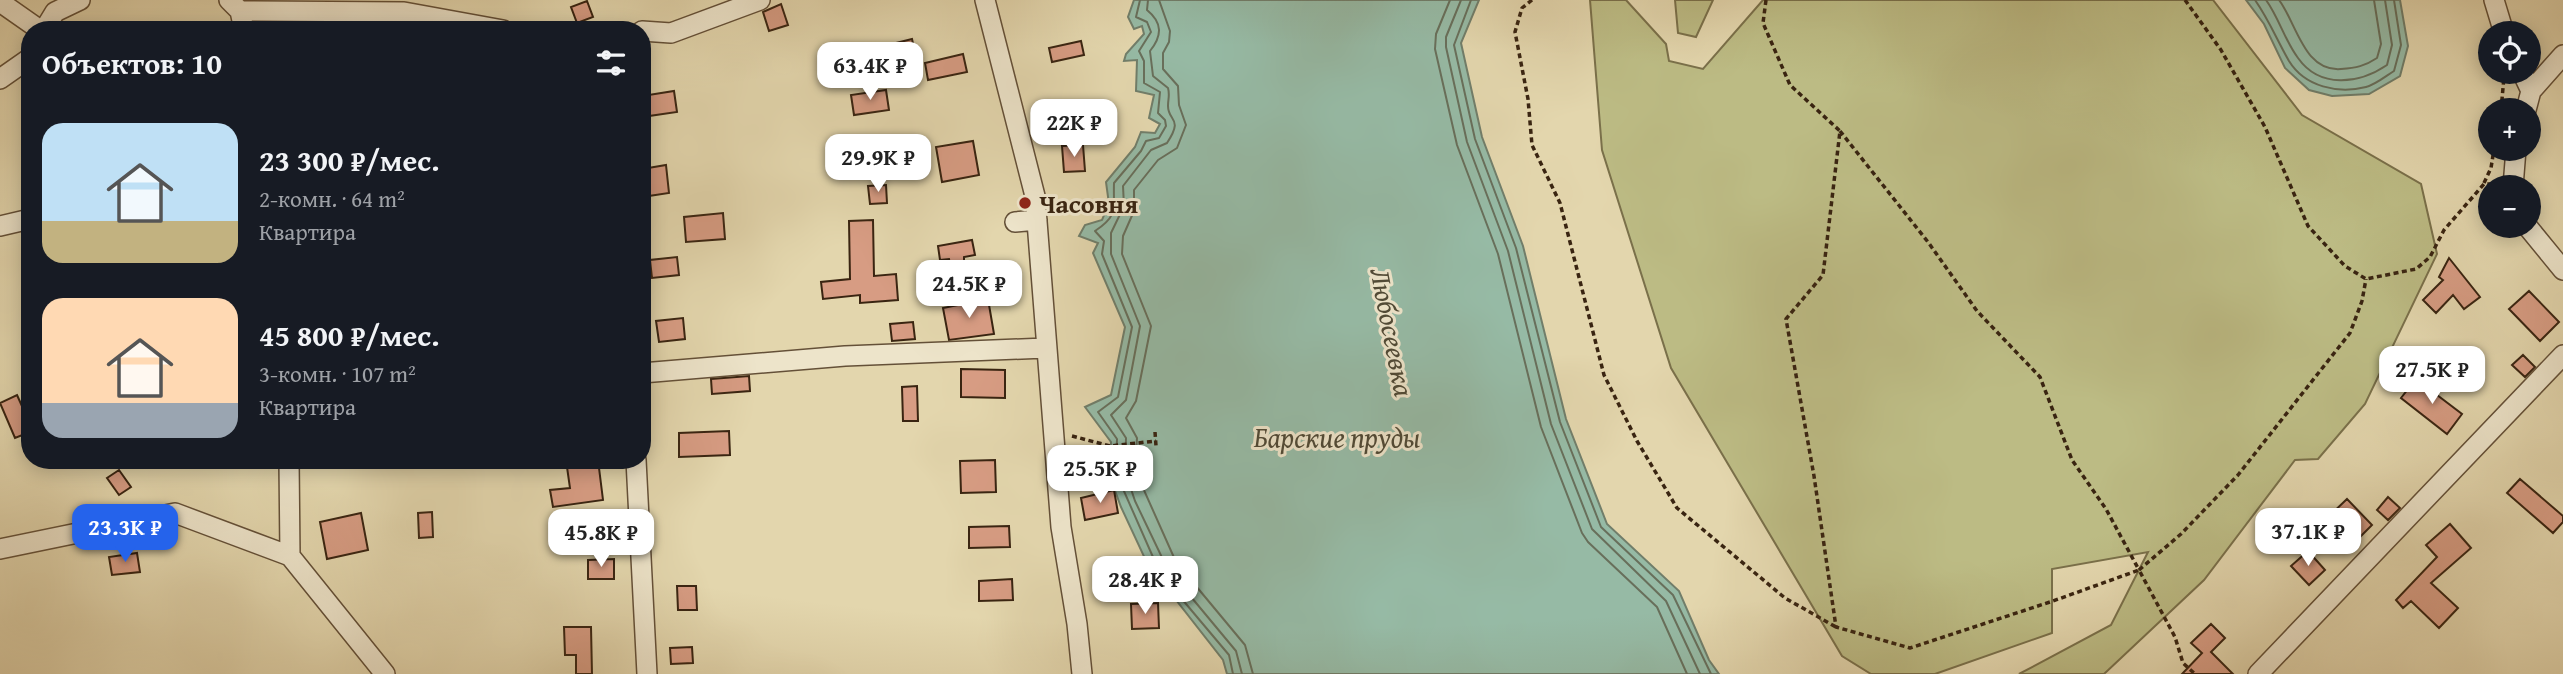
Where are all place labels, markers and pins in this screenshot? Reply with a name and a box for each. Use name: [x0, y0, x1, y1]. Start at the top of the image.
pin: 63.4K ₽: [805, 42, 935, 102]
pin: 22K ₽: [1025, 100, 1123, 159]
pin: 29.9K ₽: [813, 134, 943, 194]
place label: Часовня: [1039, 184, 1138, 223]
marker: Часовня: [1017, 195, 1033, 211]
pin: 24.5K ₽: [904, 260, 1034, 320]
pin: 27.5K ₽: [2367, 346, 2497, 406]
pin: 25.5K ₽: [1035, 446, 1165, 505]
pin: 23.3K ₽: [60, 504, 190, 564]
pin: 37.1K ₽: [2243, 508, 2373, 568]
pin: 45.8K ₽: [536, 510, 666, 569]
pin: 28.4K ₽: [1080, 556, 1210, 616]

